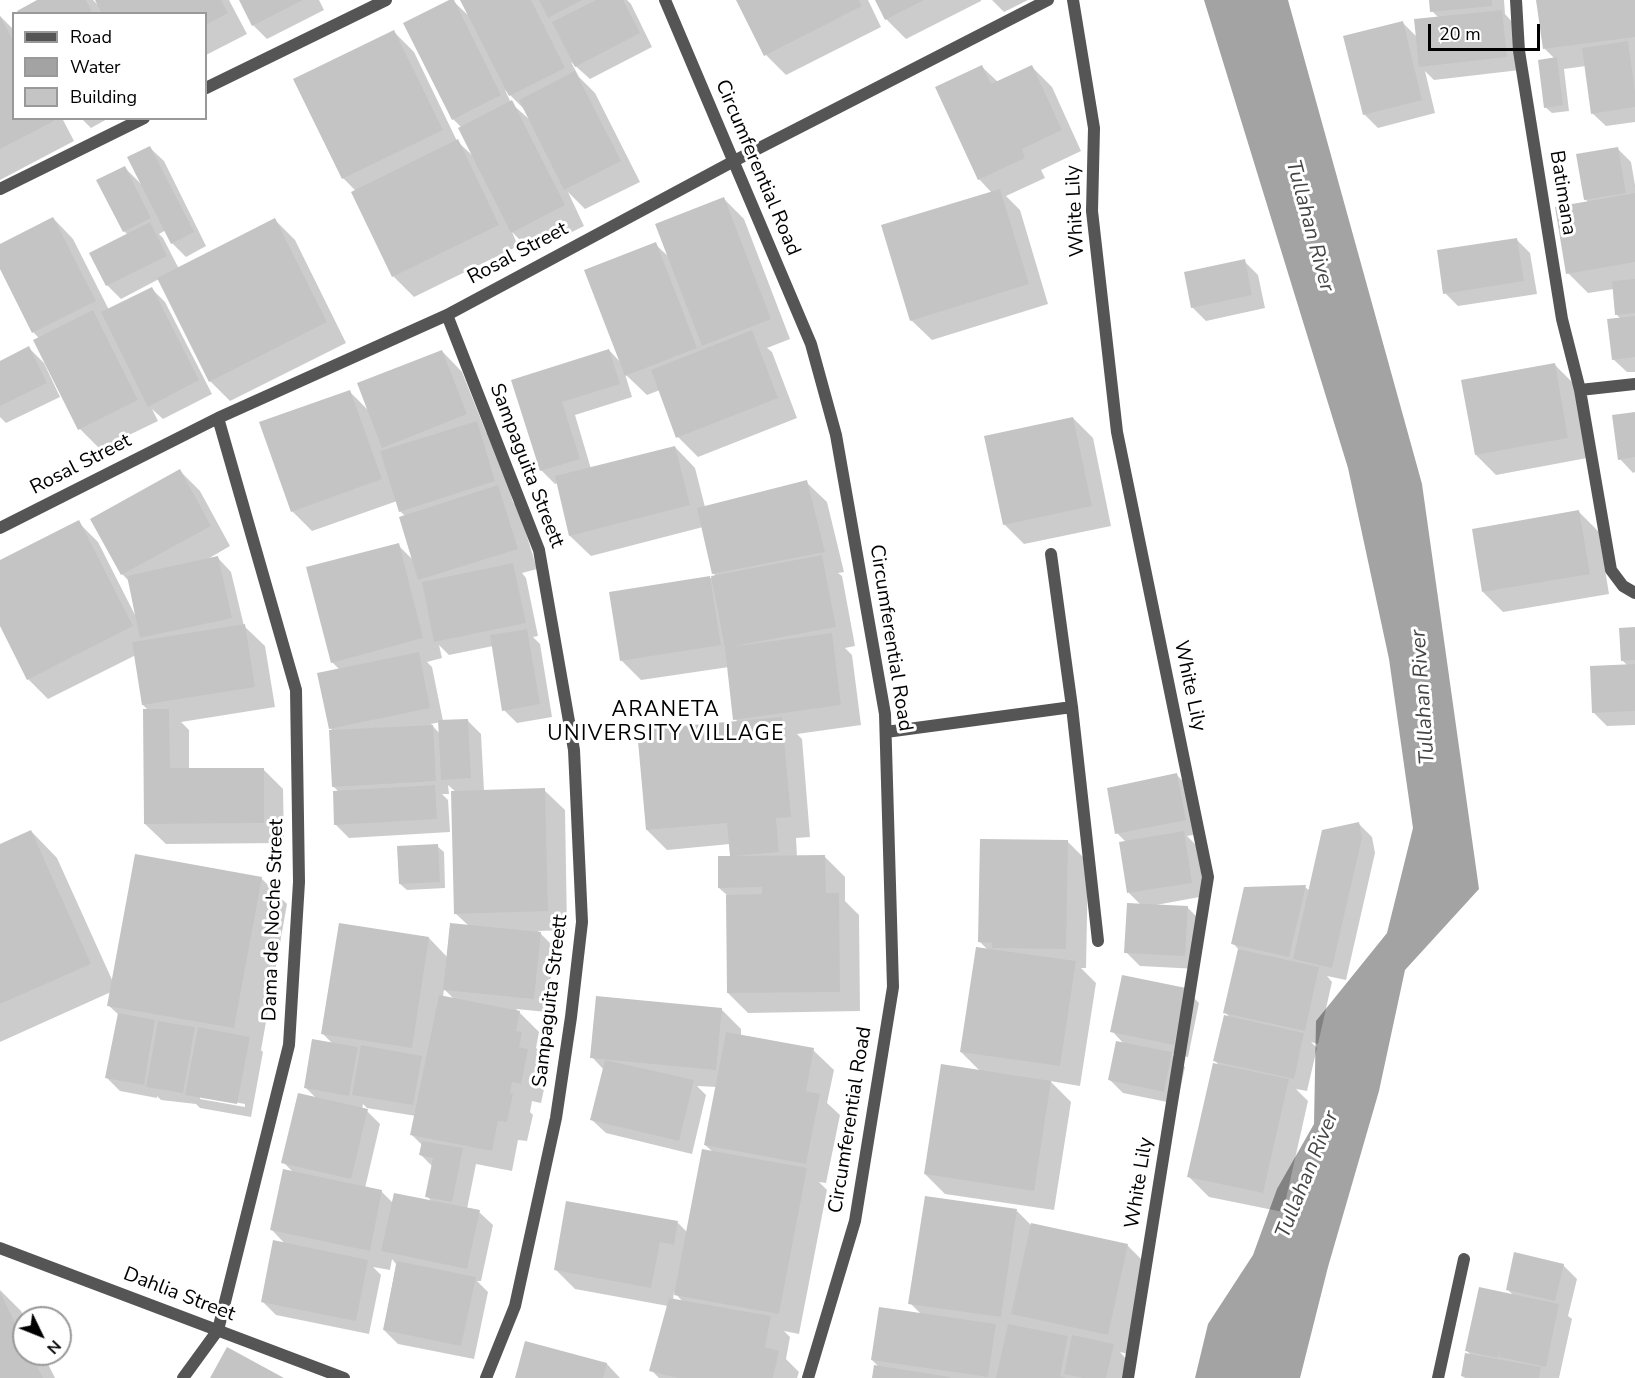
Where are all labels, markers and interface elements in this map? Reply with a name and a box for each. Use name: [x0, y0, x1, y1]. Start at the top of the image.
legend: [12, 12, 207, 120]
scale bar: [1431, 12, 1544, 50]
text: 20 m: [1439, 22, 1481, 46]
text: Road: [70, 25, 112, 49]
text: Water: [70, 55, 121, 79]
street label: Circumferential Road: [709, 77, 805, 259]
text: Building: [70, 85, 137, 109]
street label: Batimana: [1543, 149, 1581, 237]
water label: Tullahan River: [1279, 157, 1339, 295]
street label: White Lily: [1062, 164, 1090, 258]
street label: Rosal Street: [464, 218, 572, 290]
street label: Sampaguita Streett: [484, 381, 568, 551]
street label: Rosal Street: [26, 429, 136, 501]
street label: Circumferential Road: [863, 543, 917, 733]
water label: Tullahan River: [1407, 629, 1441, 765]
street label: White Lily: [1168, 638, 1210, 734]
district label: ARANETA UNIVERSITY VILLAGE: [547, 698, 785, 748]
street label: Dama de Noche Street: [258, 818, 290, 1022]
street label: Sampaguita Streett: [528, 913, 574, 1089]
street label: Circumferential Road: [824, 1025, 878, 1215]
water label: Tullahan River: [1271, 1108, 1345, 1242]
street label: White Lily: [1121, 1136, 1159, 1230]
street label: Dahlia Street: [120, 1263, 238, 1327]
north arrow: [12, 1306, 72, 1366]
text: N: [42, 1335, 66, 1359]

